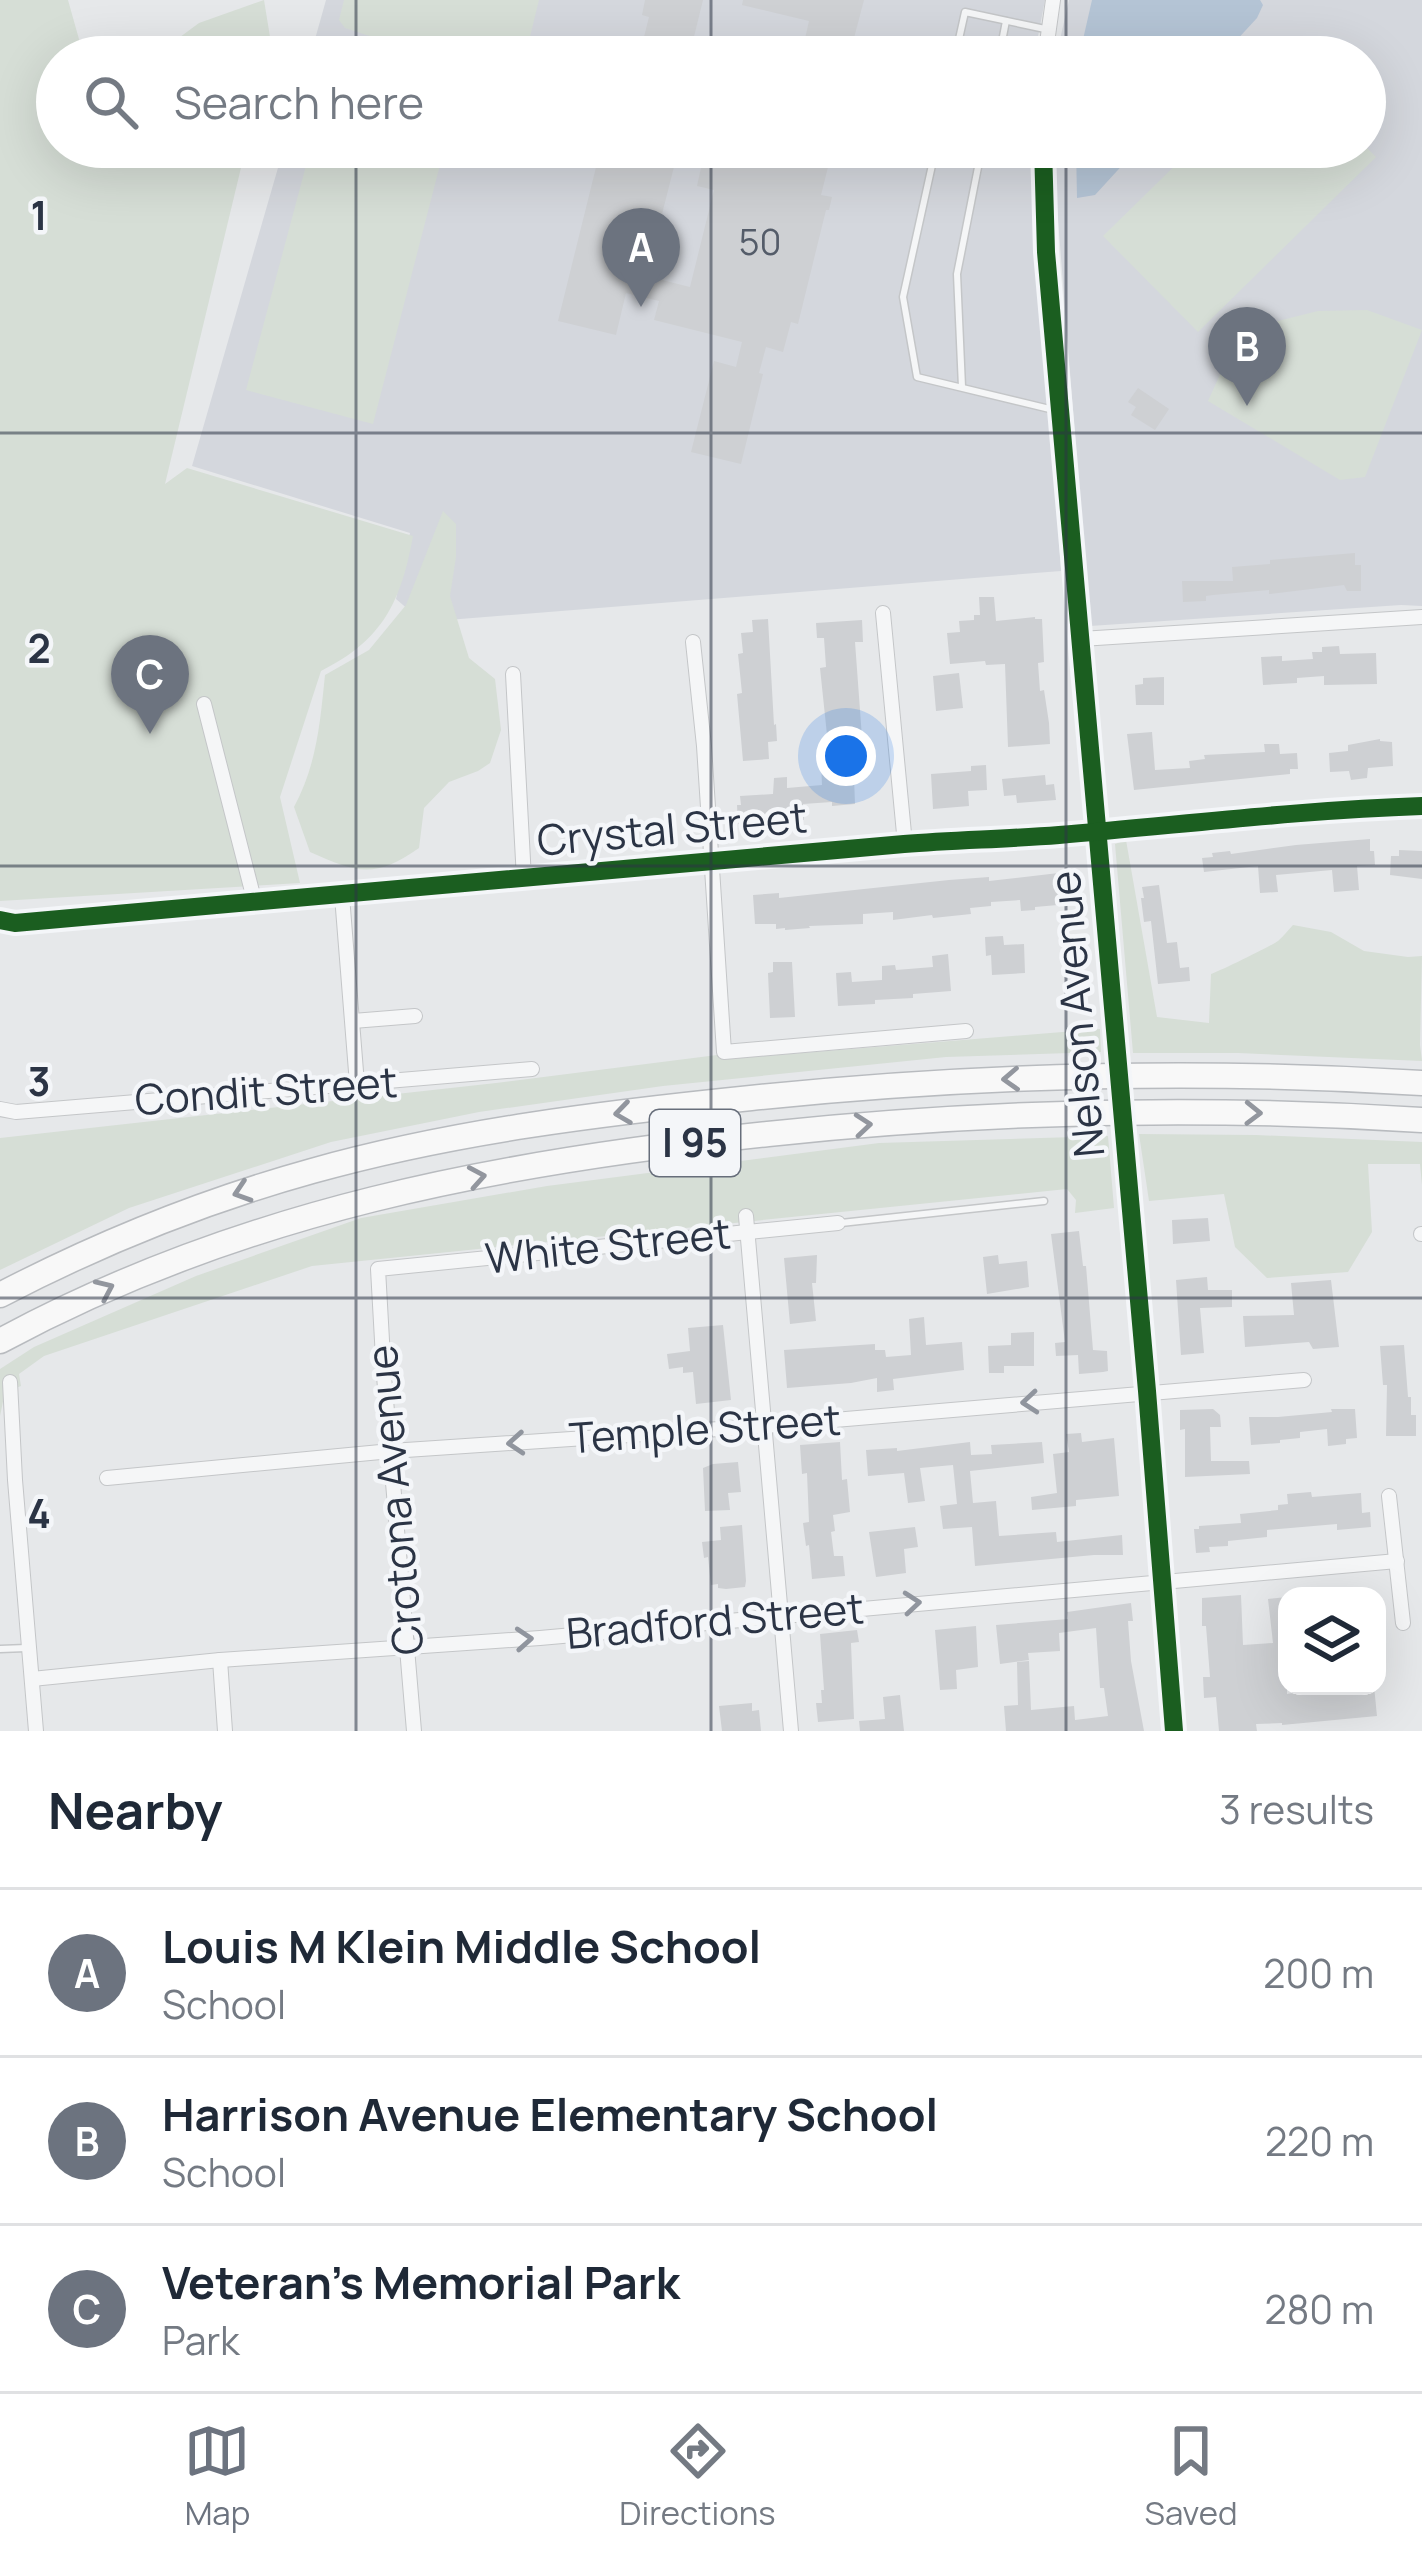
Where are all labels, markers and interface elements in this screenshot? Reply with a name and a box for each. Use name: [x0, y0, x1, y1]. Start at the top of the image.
search box: [36, 36, 1386, 168]
icon: search: [78, 69, 144, 135]
text: Search here: [174, 71, 424, 133]
text: 1: [30, 188, 48, 242]
pin: A: [602, 208, 680, 307]
house number: 50: [739, 217, 781, 266]
pin: B: [1208, 307, 1286, 406]
text: 2: [27, 621, 51, 675]
pin: C: [111, 635, 189, 734]
your location: [816, 726, 876, 786]
street label: Crystal Street: [534, 787, 809, 869]
street label: Nelson Avenue: [1035, 869, 1117, 1160]
street label: Condit Street: [133, 1052, 399, 1128]
text: 3: [28, 1054, 50, 1108]
one-way arrow: [1001, 1066, 1020, 1092]
one-way arrow: [613, 1099, 633, 1125]
one-way arrow: [1245, 1100, 1263, 1126]
road number: I 95: [650, 1110, 740, 1176]
one-way arrow: [854, 1113, 873, 1138]
one-way arrow: [467, 1165, 487, 1190]
one-way arrow: [232, 1178, 253, 1203]
street label: White Street: [482, 1203, 733, 1287]
one-way arrow: [92, 1280, 114, 1304]
street label: Crotona Avenue: [352, 1343, 436, 1657]
one-way arrow: [1021, 1389, 1040, 1414]
street label: Temple Street: [567, 1390, 843, 1466]
one-way arrow: [506, 1429, 525, 1455]
text: 4: [27, 1486, 51, 1540]
street label: Bradford Street: [564, 1578, 866, 1662]
map controls: [1278, 1587, 1386, 1695]
button: layers: [1278, 1587, 1386, 1695]
one-way arrow: [903, 1591, 922, 1616]
one-way arrow: [515, 1626, 534, 1652]
text: Nearby: [48, 1775, 223, 1844]
text: 3 results: [1219, 1782, 1374, 1836]
text: Louis M Klein Middle School: [162, 1915, 761, 1977]
text: A: [74, 1946, 100, 2000]
text: 200 m: [1263, 1946, 1374, 2000]
text: School: [162, 1977, 286, 2031]
text: Harrison Avenue Elementary School: [162, 2083, 938, 2145]
text: B: [75, 2114, 99, 2168]
text: 220 m: [1265, 2114, 1374, 2168]
text: School: [162, 2145, 286, 2199]
text: Veteran's Memorial Park: [162, 2251, 680, 2313]
text: C: [73, 2282, 101, 2336]
text: 280 m: [1264, 2282, 1374, 2336]
text: Park: [162, 2313, 240, 2367]
tab: Map: [184, 2418, 250, 2535]
tab: Directions: [619, 2418, 776, 2535]
tab: Saved: [1145, 2418, 1238, 2535]

